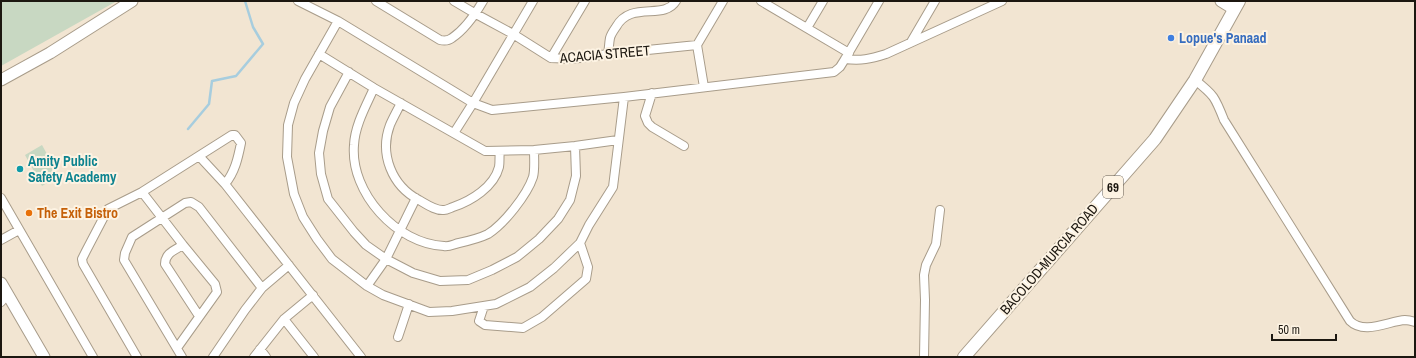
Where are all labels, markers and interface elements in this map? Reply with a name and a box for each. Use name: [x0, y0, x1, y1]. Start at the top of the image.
place label: Lopue's Panaad: [1179, 29, 1267, 47]
marker: Lopue's Panaad: [1166, 33, 1176, 43]
street label: ACACIA STREET: [558, 41, 651, 67]
place label: Amity Public Safety Academy: [28, 152, 117, 186]
marker: Amity Public Safety Academy: [15, 164, 25, 174]
road number: 69: [1103, 176, 1123, 198]
street label: BACOLOD-MURCIA ROAD: [996, 200, 1102, 318]
place label: The Exit Bistro: [37, 204, 118, 222]
marker: The Exit Bistro: [24, 208, 34, 218]
scale bar: [1272, 316, 1336, 342]
text: 50 m: [1278, 322, 1300, 338]

